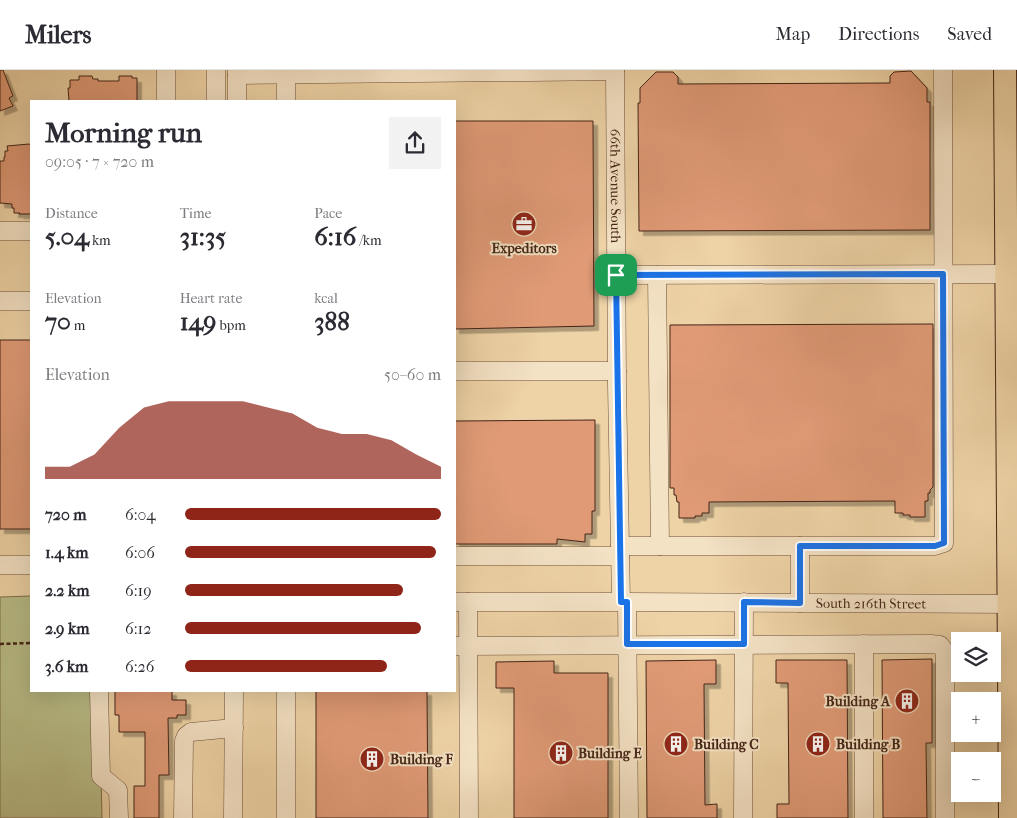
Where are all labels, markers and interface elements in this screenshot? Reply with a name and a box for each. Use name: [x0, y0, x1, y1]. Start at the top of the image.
text: Milers: [25, 21, 91, 49]
text: Map: [776, 24, 810, 45]
text: Directions: [838, 24, 919, 45]
text: Saved: [947, 24, 992, 45]
text: Morning run: [45, 116, 202, 149]
button: share: [389, 117, 441, 169]
street label: 66th Avenue South: [607, 129, 625, 243]
text: 09:05 · 7 × 720 m: [45, 152, 154, 171]
text: Distance: [45, 205, 98, 222]
text: Time: [180, 205, 211, 222]
text: Pace: [314, 205, 342, 222]
office icon: Expeditors: [511, 211, 537, 237]
text: 5.04: [45, 222, 89, 251]
text: 31:35: [180, 222, 226, 251]
text: 6:16: [314, 222, 356, 251]
text: km: [89, 232, 111, 249]
text: /km: [356, 232, 382, 249]
place label: Expeditors: [491, 240, 557, 257]
pin: [595, 254, 637, 296]
icon: arrive: [602, 261, 630, 289]
text: Elevation: [45, 290, 102, 307]
text: Heart rate: [180, 290, 242, 307]
text: kcal: [314, 290, 338, 307]
text: 70: [45, 307, 71, 336]
text: 149: [180, 307, 216, 336]
text: 388: [314, 307, 350, 336]
text: m: [71, 317, 85, 334]
text: bpm: [216, 317, 246, 334]
text: Elevation: [45, 365, 110, 384]
text: 50–60 m: [384, 365, 441, 384]
text: 720 m: [45, 505, 86, 524]
text: 6:04: [125, 505, 156, 524]
text: 1.4 km: [45, 543, 89, 562]
text: 6:06: [125, 543, 155, 562]
text: 2.2 km: [45, 581, 90, 600]
text: 6:19: [125, 581, 152, 600]
street label: South 216th Street: [816, 594, 926, 612]
text: 2.9 km: [45, 619, 89, 638]
text: 6:12: [125, 619, 151, 638]
map controls: [951, 632, 1001, 802]
button: layers: [951, 632, 1001, 682]
text: 3.6 km: [45, 657, 88, 676]
text: 6:26: [125, 657, 154, 676]
building icon: Building A: [894, 688, 920, 714]
button: +: [951, 692, 1001, 742]
place label: Building A: [826, 693, 891, 710]
building icon: Building C: [663, 731, 689, 757]
building icon: Building B: [805, 731, 831, 757]
place label: Building C: [694, 736, 759, 753]
place label: Building B: [836, 736, 900, 753]
building icon: Building E: [548, 740, 574, 766]
place label: Building E: [578, 745, 642, 762]
building icon: Building F: [359, 746, 385, 772]
place label: Building F: [390, 751, 453, 768]
button: −: [951, 752, 1001, 802]

